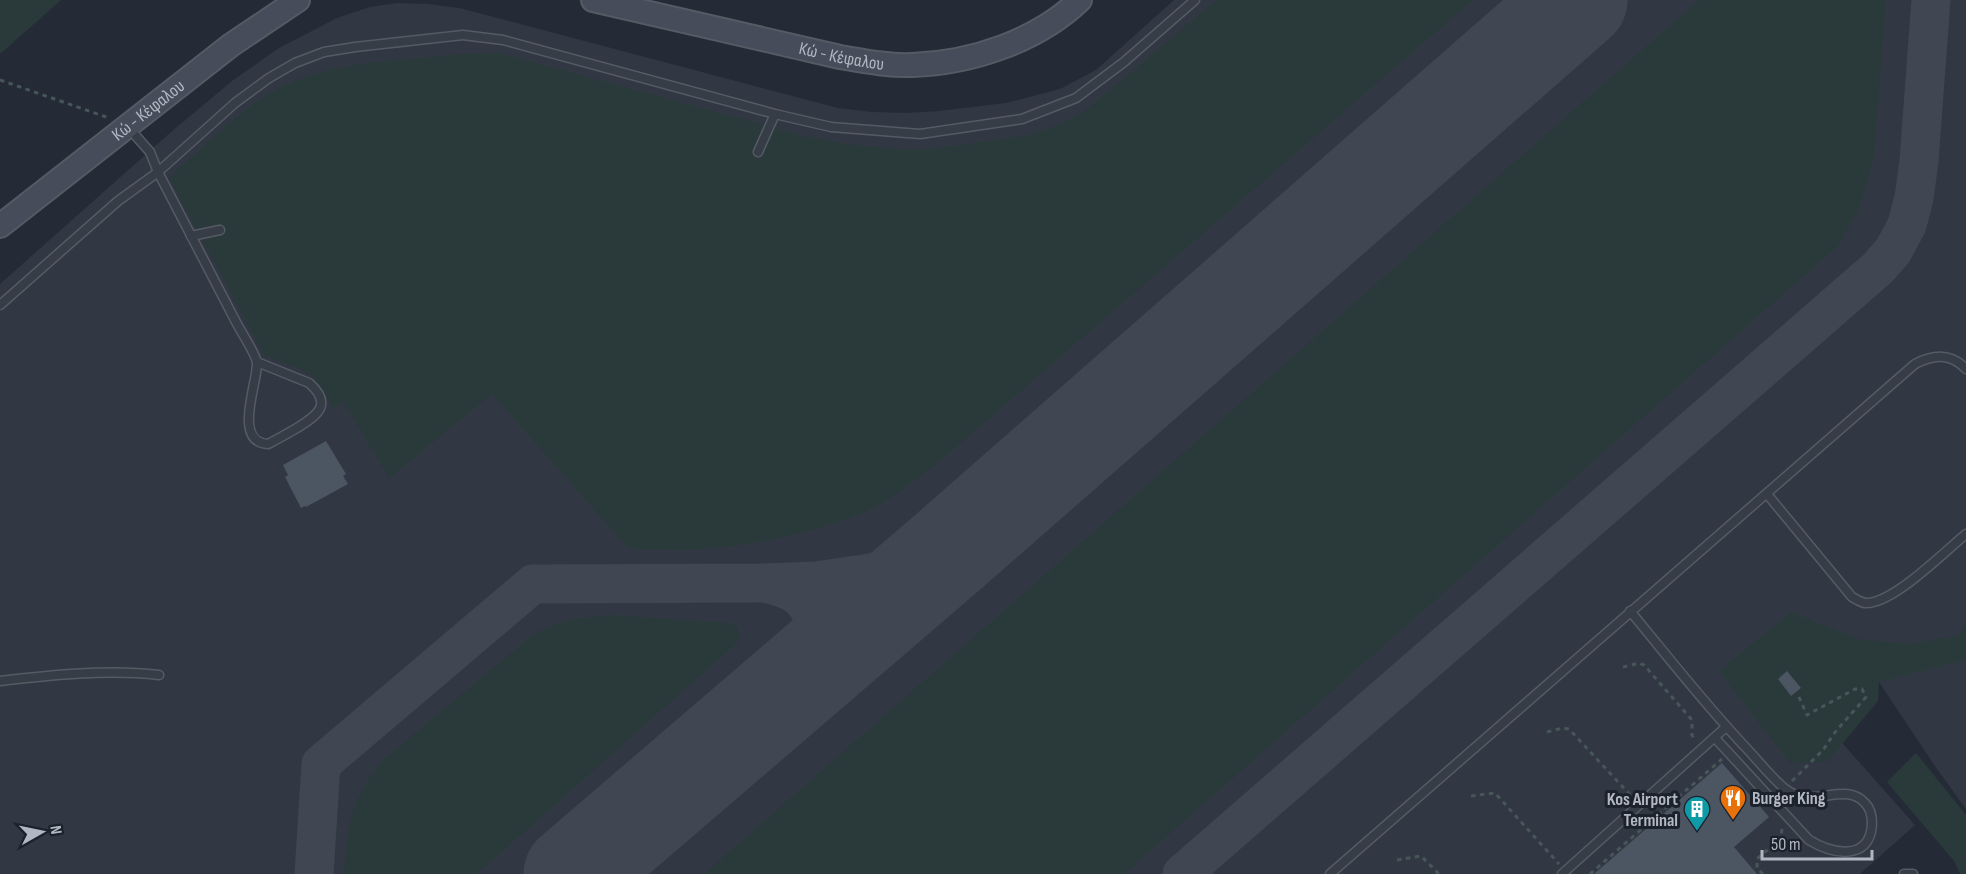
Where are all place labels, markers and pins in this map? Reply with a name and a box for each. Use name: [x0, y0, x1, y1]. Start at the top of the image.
restaurant icon: Burger King: [1718, 783, 1748, 821]
place label: Burger King: [1752, 788, 1826, 809]
place label: Kos Airport Terminal: [1607, 789, 1678, 831]
building icon: Kos Airport Terminal: [1682, 794, 1712, 832]

